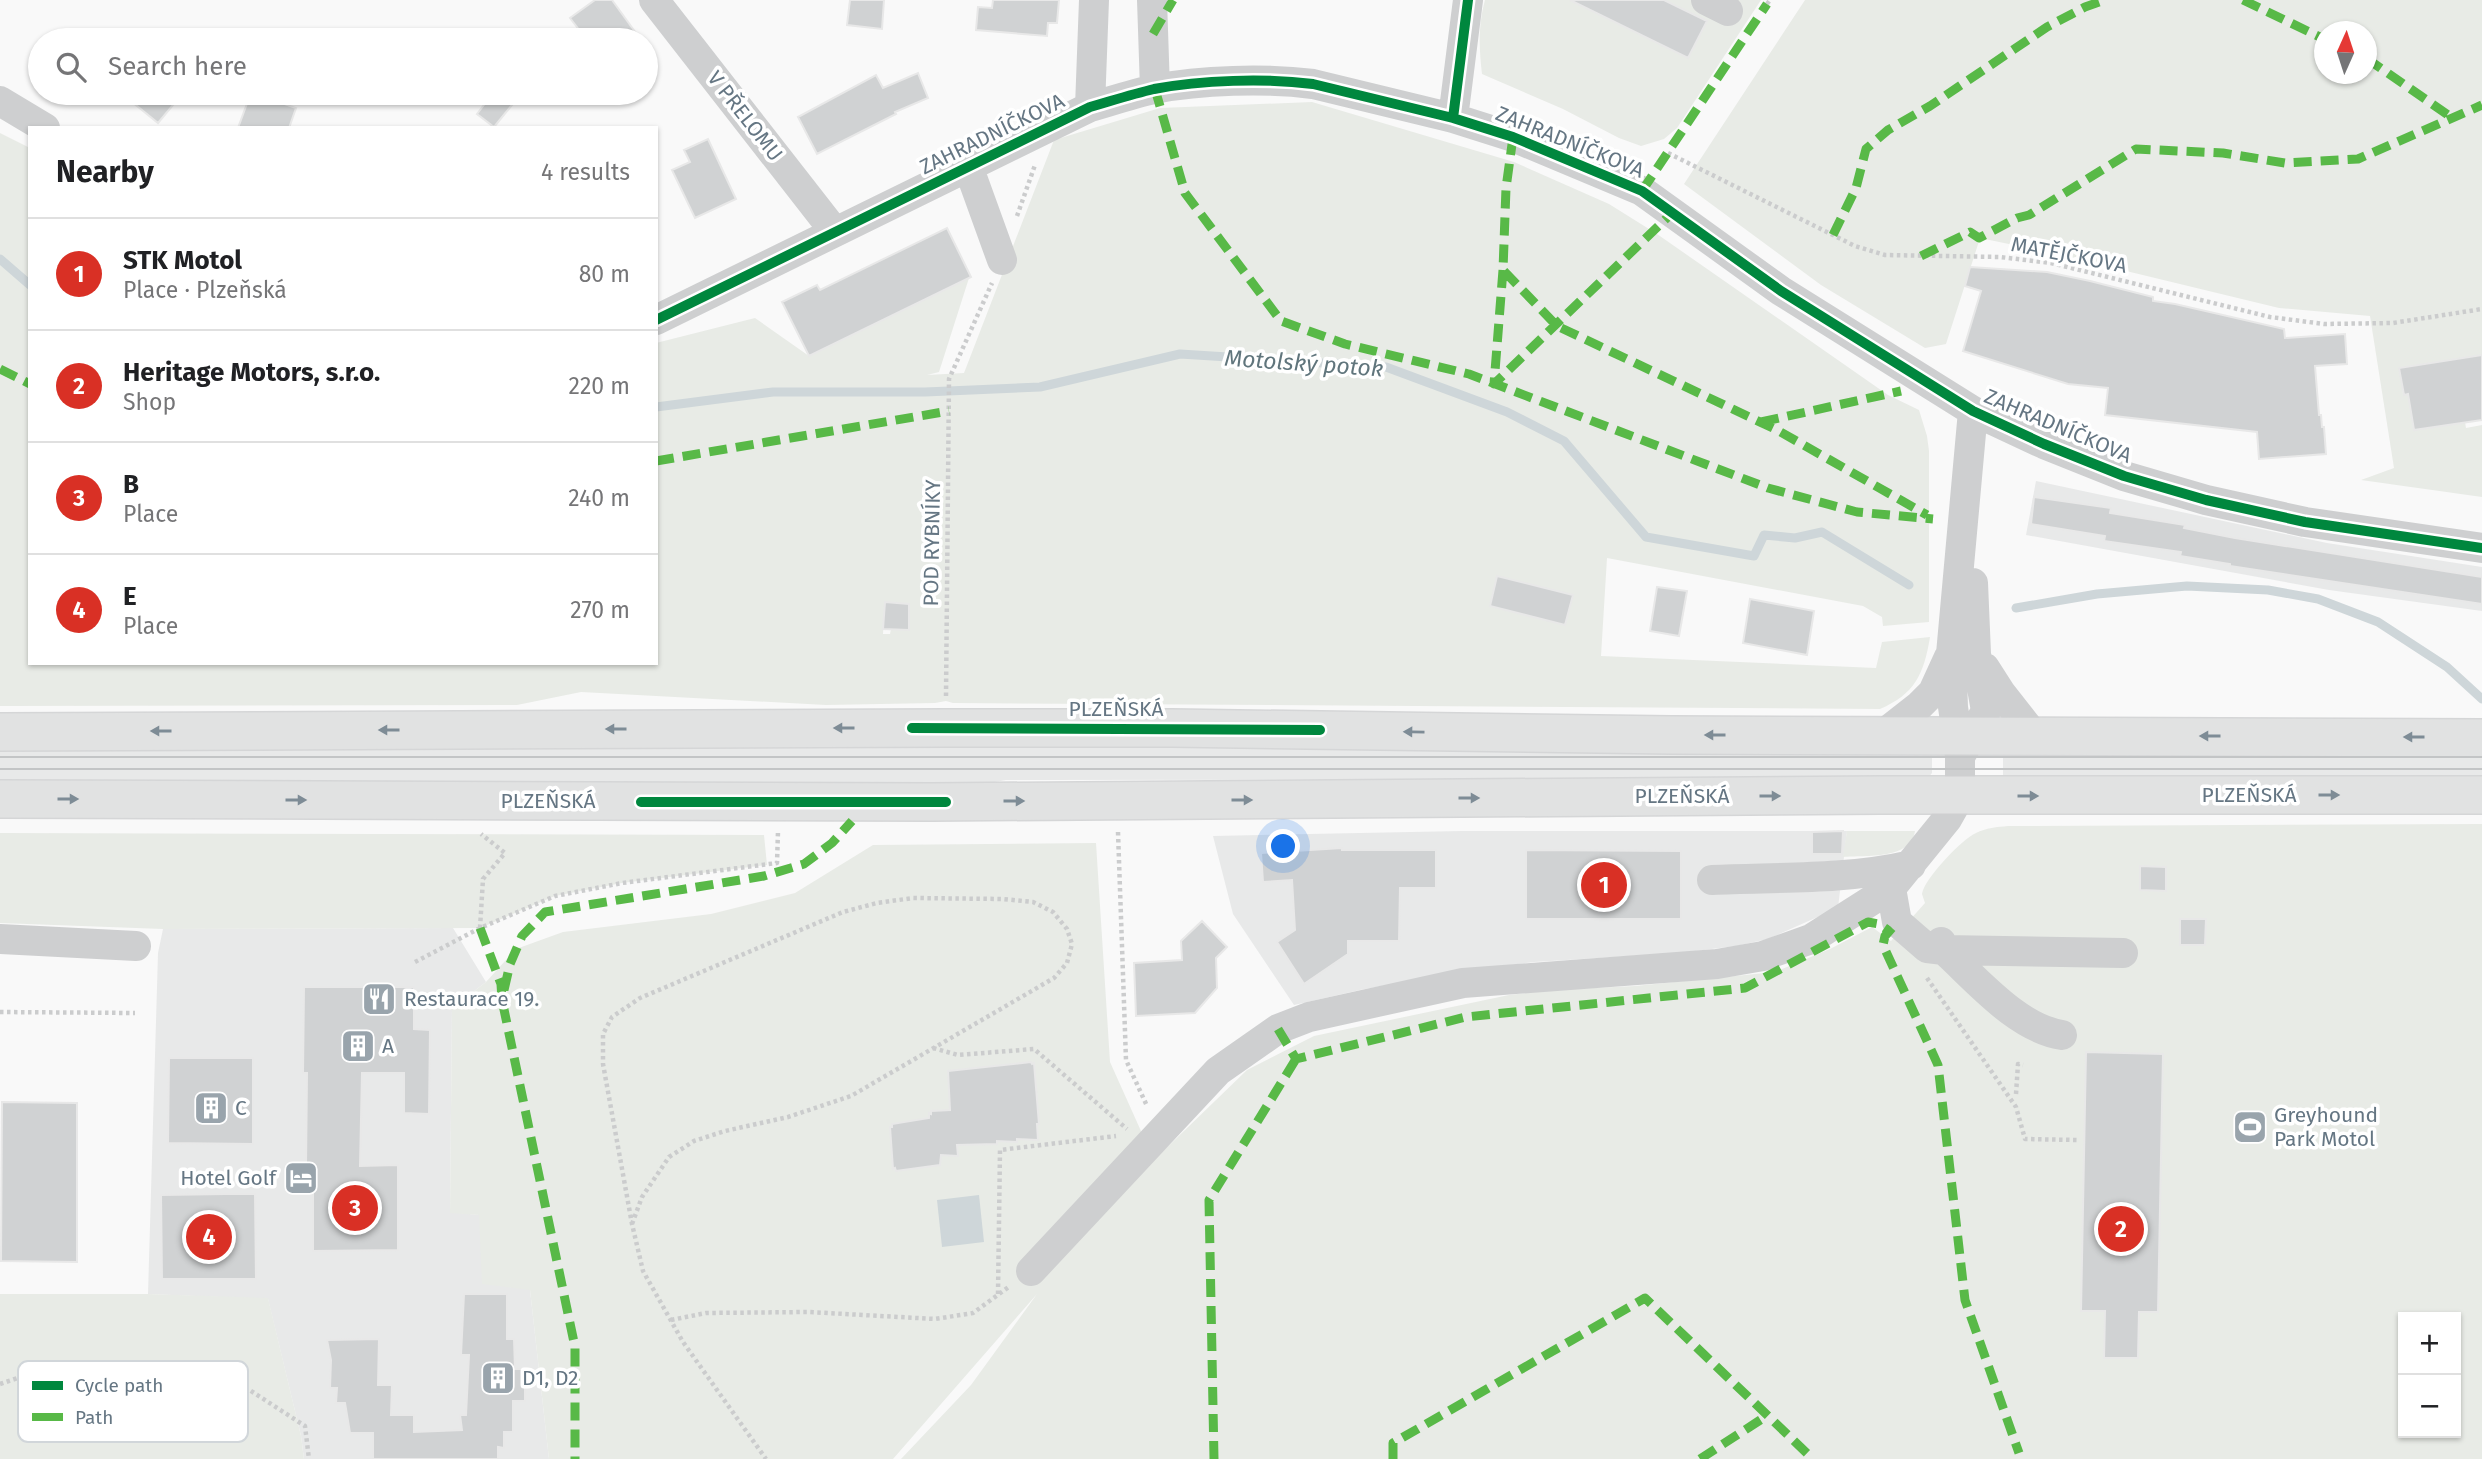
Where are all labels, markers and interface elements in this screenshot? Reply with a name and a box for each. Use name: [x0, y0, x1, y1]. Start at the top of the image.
north arrow: [2314, 21, 2377, 84]
search box: [28, 28, 658, 105]
icon: search: [52, 48, 90, 86]
text: Search here: [108, 51, 247, 82]
street label: V PŘELOMU: [702, 66, 788, 166]
street label: ZAHRADNÍČKOVA: [915, 88, 1069, 180]
street label: ZAHRADNÍČKOVA: [1492, 100, 1648, 184]
text: Nearby: [56, 154, 154, 190]
text: 4 results: [541, 158, 630, 186]
street label: MATĚJČKOVA: [2009, 231, 2129, 279]
text: STK Motol: [123, 245, 242, 276]
text: 1: [74, 260, 84, 288]
text: 80 m: [579, 260, 630, 288]
text: Place · Plzeňská: [123, 276, 287, 304]
water label: Motolský potok: [1224, 343, 1384, 383]
text: Heritage Motors, s.r.o.: [123, 357, 380, 388]
text: 2: [73, 372, 85, 400]
text: 220 m: [569, 372, 630, 400]
street label: ZAHRADNÍČKOVA: [1980, 383, 2136, 469]
text: Shop: [123, 388, 176, 416]
text: B: [123, 469, 139, 500]
street label: POD RYBNÍKY: [918, 479, 946, 607]
text: 3: [73, 484, 85, 512]
text: 240 m: [568, 484, 630, 512]
text: Place: [123, 500, 178, 528]
text: E: [123, 581, 137, 612]
text: 4: [73, 596, 86, 624]
text: 270 m: [570, 596, 630, 624]
text: Place: [123, 612, 178, 640]
street label: PLZEŇSKÁ: [1068, 696, 1164, 722]
one-way arrow: [833, 722, 855, 734]
one-way arrow: [605, 723, 627, 735]
one-way arrow: [378, 724, 400, 736]
one-way arrow: [150, 725, 172, 737]
one-way arrow: [1403, 726, 1425, 737]
one-way arrow: [1704, 729, 1726, 741]
one-way arrow: [2199, 730, 2221, 742]
one-way arrow: [2403, 731, 2425, 743]
street label: PLZEŇSKÁ: [2201, 782, 2297, 808]
street label: PLZEŇSKÁ: [1634, 783, 1730, 809]
street label: PLZEŇSKÁ: [500, 788, 596, 814]
one-way arrow: [2318, 789, 2340, 801]
one-way arrow: [1759, 790, 1781, 802]
one-way arrow: [2017, 790, 2039, 802]
one-way arrow: [1458, 792, 1480, 804]
one-way arrow: [57, 793, 79, 805]
one-way arrow: [285, 794, 307, 806]
one-way arrow: [1231, 794, 1253, 806]
one-way arrow: [1003, 795, 1025, 807]
your location: [1266, 829, 1300, 863]
pin: 1: [1581, 859, 1627, 911]
restaurant icon: Restaurace 19.: [360, 980, 398, 1018]
place label: Restaurace 19.: [404, 986, 539, 1012]
building icon: A: [339, 1027, 377, 1065]
place label: A: [382, 1033, 394, 1059]
building icon: C: [192, 1089, 230, 1127]
place label: C: [235, 1095, 247, 1121]
place label: Greyhound Park Motol: [2274, 1102, 2378, 1152]
sports icon: Greyhound Park Motol: [2231, 1108, 2269, 1146]
hotel icon: Hotel Golf: [282, 1159, 320, 1197]
place label: Hotel Golf: [180, 1165, 278, 1191]
pin: 3: [332, 1182, 378, 1234]
pin: 2: [2098, 1203, 2144, 1255]
pin: 4: [186, 1211, 232, 1263]
map controls: [2398, 1312, 2461, 1438]
button: +: [2398, 1312, 2461, 1375]
building icon: D1, D2: [479, 1359, 517, 1397]
legend: [18, 1361, 248, 1442]
place label: D1, D2: [522, 1365, 578, 1391]
text: Cycle path: [75, 1374, 163, 1397]
button: −: [2398, 1375, 2461, 1438]
text: Path: [75, 1406, 113, 1429]

